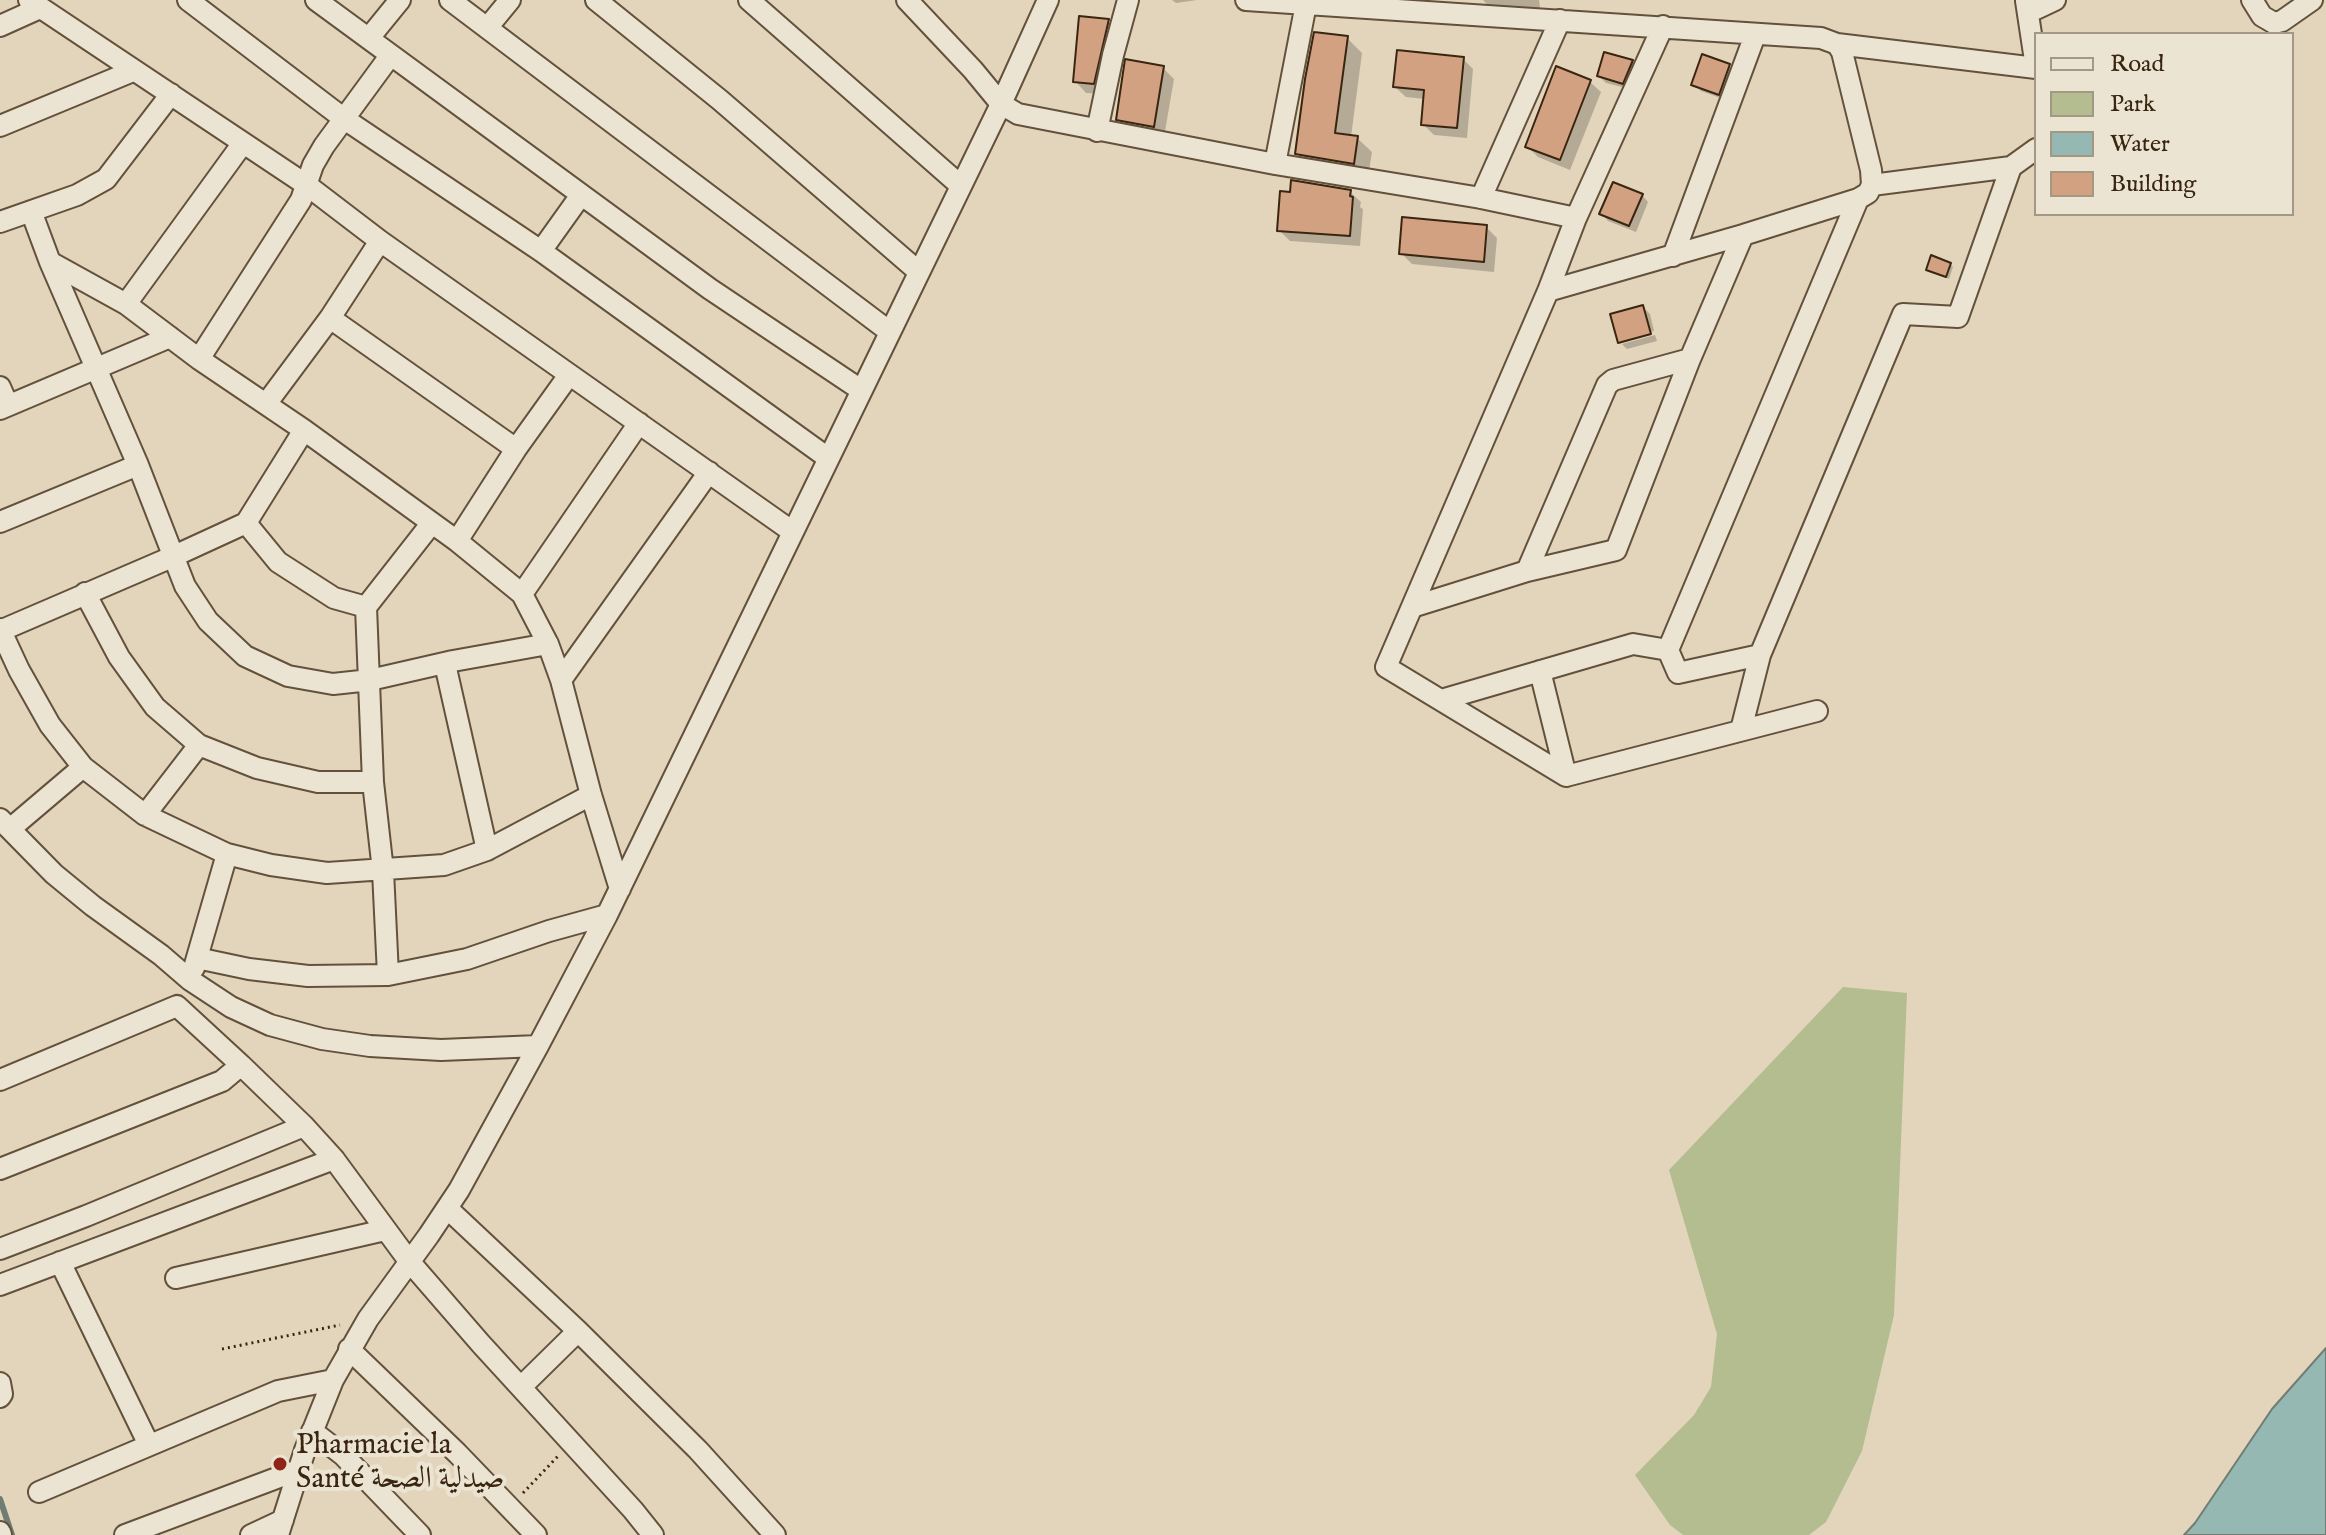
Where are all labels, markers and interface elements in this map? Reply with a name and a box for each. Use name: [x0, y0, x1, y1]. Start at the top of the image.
legend: [2034, 32, 2294, 216]
text: Road: [2110, 49, 2164, 80]
text: Park: [2110, 89, 2156, 120]
text: Water: [2110, 129, 2170, 160]
text: Building: [2110, 169, 2196, 200]
place label: Pharmacie la Santé صيدلية الصحة: [296, 1429, 505, 1500]
marker: Pharmacie la Santé صيدلية الصحة: [271, 1455, 289, 1473]

